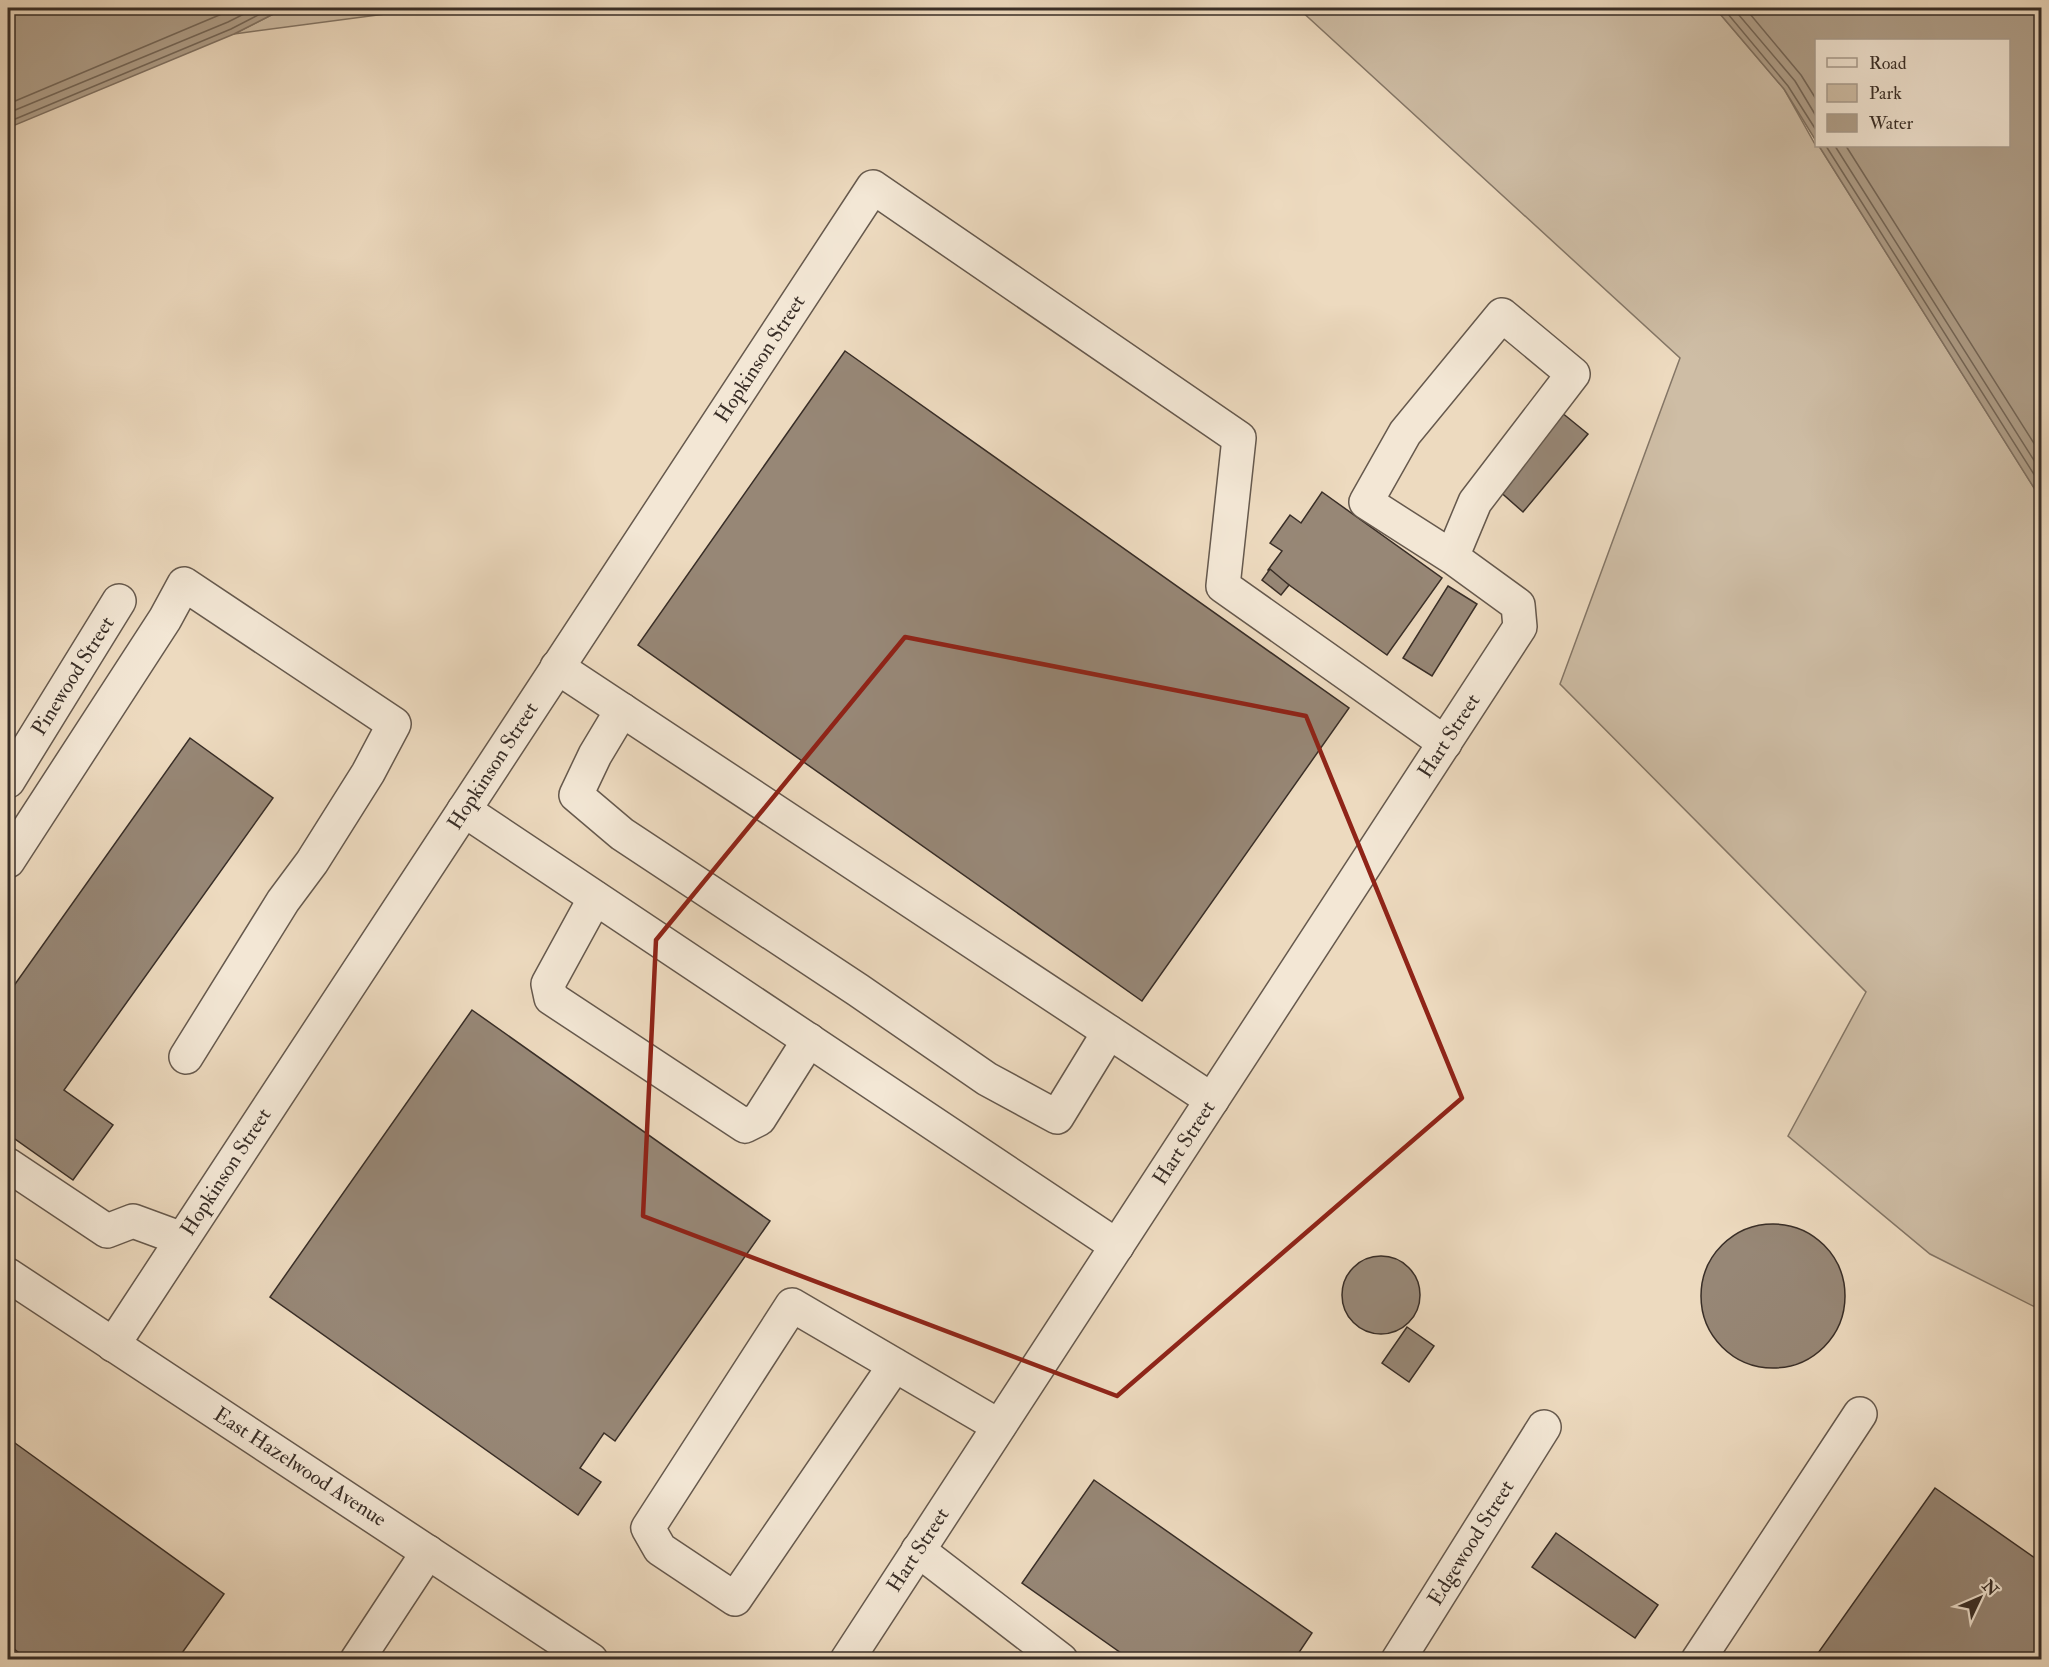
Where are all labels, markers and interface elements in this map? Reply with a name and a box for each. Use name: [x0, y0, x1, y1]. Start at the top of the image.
legend: [1815, 39, 2010, 147]
text: Road: [1869, 52, 1907, 75]
text: Park: [1869, 82, 1902, 105]
text: Water: [1868, 112, 1913, 135]
street label: Hopkinson Street: [709, 290, 812, 428]
street label: Pinewood Street: [26, 611, 121, 741]
street label: Hart Street: [1412, 688, 1486, 783]
street label: Hopkinson Street: [442, 697, 545, 835]
street label: Hart Street: [1147, 1095, 1221, 1190]
street label: Hopkinson Street: [175, 1103, 278, 1241]
street label: East Hazelwood Avenue: [208, 1401, 392, 1533]
street label: Edgewood Street: [1422, 1475, 1520, 1611]
street label: Hart Street: [881, 1502, 955, 1597]
north arrow: [1950, 1568, 2010, 1628]
text: N: [1977, 1575, 2003, 1601]

